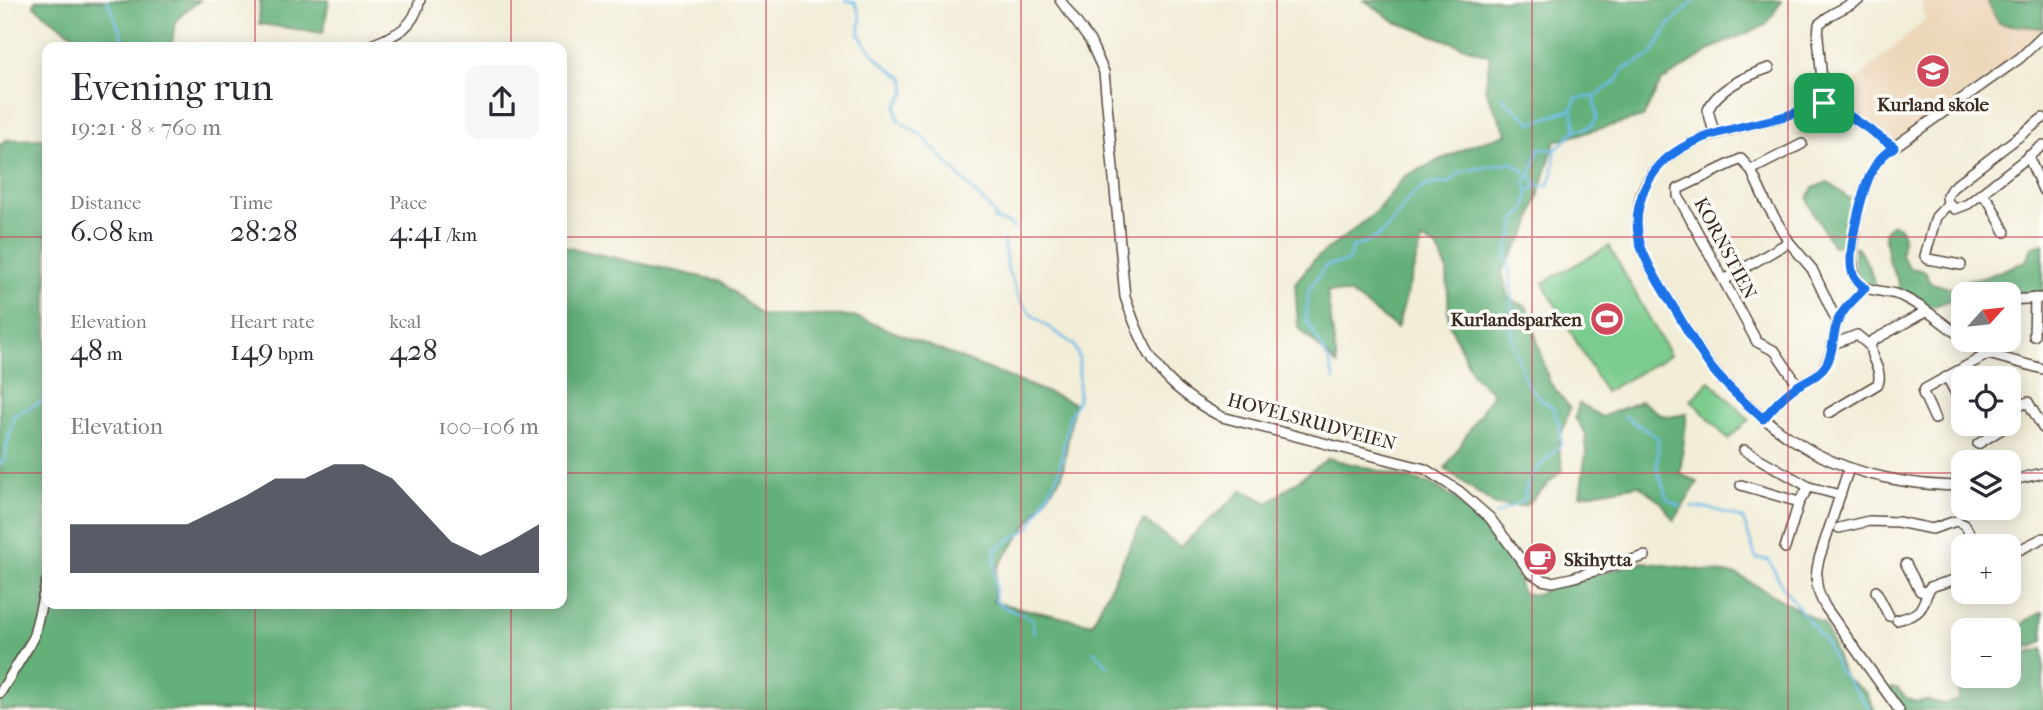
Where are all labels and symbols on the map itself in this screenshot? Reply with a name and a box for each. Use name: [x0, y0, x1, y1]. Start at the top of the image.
school or university icon: Kurland skole: [1914, 52, 1952, 90]
pin: [1794, 73, 1854, 133]
place label: Kurland skole: [1877, 94, 1990, 116]
street label: KORNSTIEN: [1689, 194, 1761, 304]
north arrow: [1951, 282, 2021, 352]
sports icon: Kurlandsparken: [1588, 300, 1626, 338]
place label: Kurlandsparken: [1451, 309, 1583, 331]
street label: HOVELSRUDVEIEN: [1225, 389, 1399, 455]
cafe icon: Skihytta: [1521, 540, 1559, 578]
place label: Skihytta: [1564, 549, 1633, 571]

